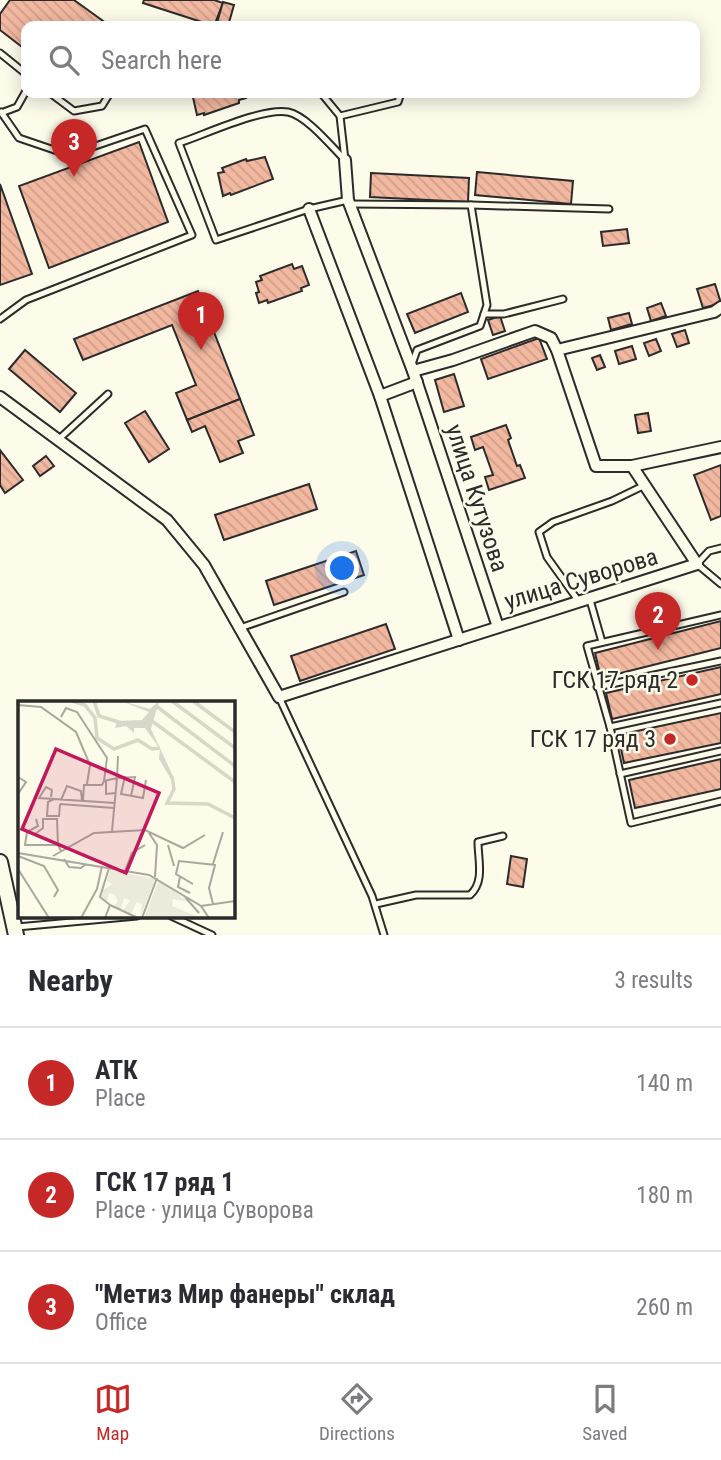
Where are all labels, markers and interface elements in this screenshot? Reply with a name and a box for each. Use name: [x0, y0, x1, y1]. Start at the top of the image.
search box: [21, 21, 700, 98]
icon: search: [45, 41, 83, 79]
text: Search here: [101, 45, 222, 75]
pin: 3: [51, 119, 97, 177]
pin: 1: [178, 292, 224, 350]
street label: улица Кутузова: [440, 421, 514, 575]
street label: улица Суворова: [501, 542, 661, 616]
your location: [325, 551, 359, 585]
pin: 2: [635, 592, 681, 650]
place label: ГСК 17 ряд 2: [552, 666, 678, 694]
marker: ГСК 17 ряд 2: [684, 672, 700, 688]
inset map: [18, 701, 234, 918]
place label: ГСК 17 ряд 3: [530, 725, 656, 753]
marker: ГСК 17 ряд 3: [662, 731, 678, 747]
text: Nearby: [28, 963, 113, 998]
text: 3 results: [615, 967, 693, 994]
text: АТК: [95, 1055, 138, 1085]
text: 1: [45, 1070, 57, 1097]
text: 140 m: [636, 1070, 693, 1097]
text: Place: [95, 1085, 145, 1112]
text: ГСК 17 ряд 1: [95, 1167, 234, 1197]
text: 2: [45, 1182, 57, 1209]
text: 180 m: [636, 1182, 693, 1209]
text: Place · улица Суворова: [95, 1197, 314, 1224]
text: "Метиз Мир фанеры" склад: [95, 1279, 395, 1309]
text: 3: [45, 1294, 57, 1321]
text: 260 m: [636, 1294, 693, 1321]
text: Office: [95, 1309, 147, 1336]
tab: Map: [94, 1380, 132, 1445]
tab: Directions: [319, 1380, 395, 1445]
tab: Saved: [582, 1380, 627, 1445]

